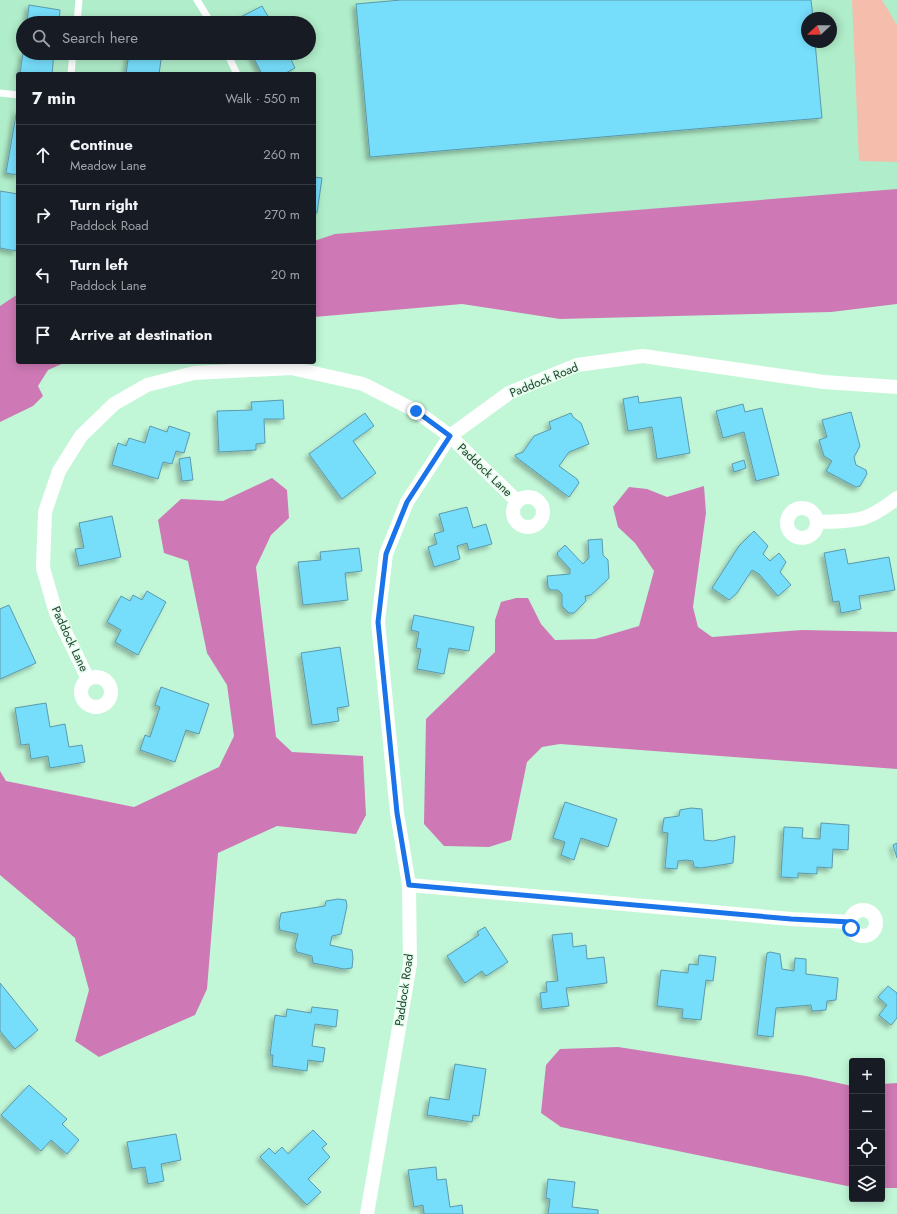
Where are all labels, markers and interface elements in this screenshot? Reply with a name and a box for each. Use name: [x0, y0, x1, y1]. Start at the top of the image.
north arrow: [801, 12, 837, 48]
search box: [16, 16, 316, 60]
icon: search: [30, 27, 52, 49]
text: Search here: [62, 27, 138, 49]
text: 7 min: [32, 86, 76, 110]
text: Walk · 550 m: [225, 89, 300, 108]
text: Continue: [70, 134, 133, 156]
icon: ahead: [32, 144, 54, 166]
text: 260 m: [263, 145, 300, 164]
text: Meadow Lane: [70, 156, 146, 175]
text: Turn right: [70, 194, 138, 216]
icon: right: [32, 204, 54, 226]
text: 270 m: [264, 205, 300, 224]
text: Paddock Road: [70, 216, 149, 235]
text: Turn left: [70, 254, 128, 276]
icon: left: [32, 264, 54, 286]
text: 20 m: [271, 265, 300, 284]
text: Paddock Lane: [70, 276, 146, 295]
icon: arrive: [32, 324, 54, 346]
text: Arrive at destination: [70, 324, 212, 346]
street label: Paddock Road: [507, 358, 581, 402]
route end: [407, 402, 425, 420]
street label: Paddock Lane: [453, 439, 517, 501]
street label: Paddock Lane: [47, 603, 93, 675]
route start: [842, 919, 860, 937]
street label: Paddock Road: [390, 953, 418, 1027]
map controls: [849, 1058, 885, 1202]
button: +: [849, 1058, 885, 1094]
button: −: [849, 1094, 885, 1130]
button: locate: [849, 1130, 885, 1166]
button: layers: [849, 1166, 885, 1202]

